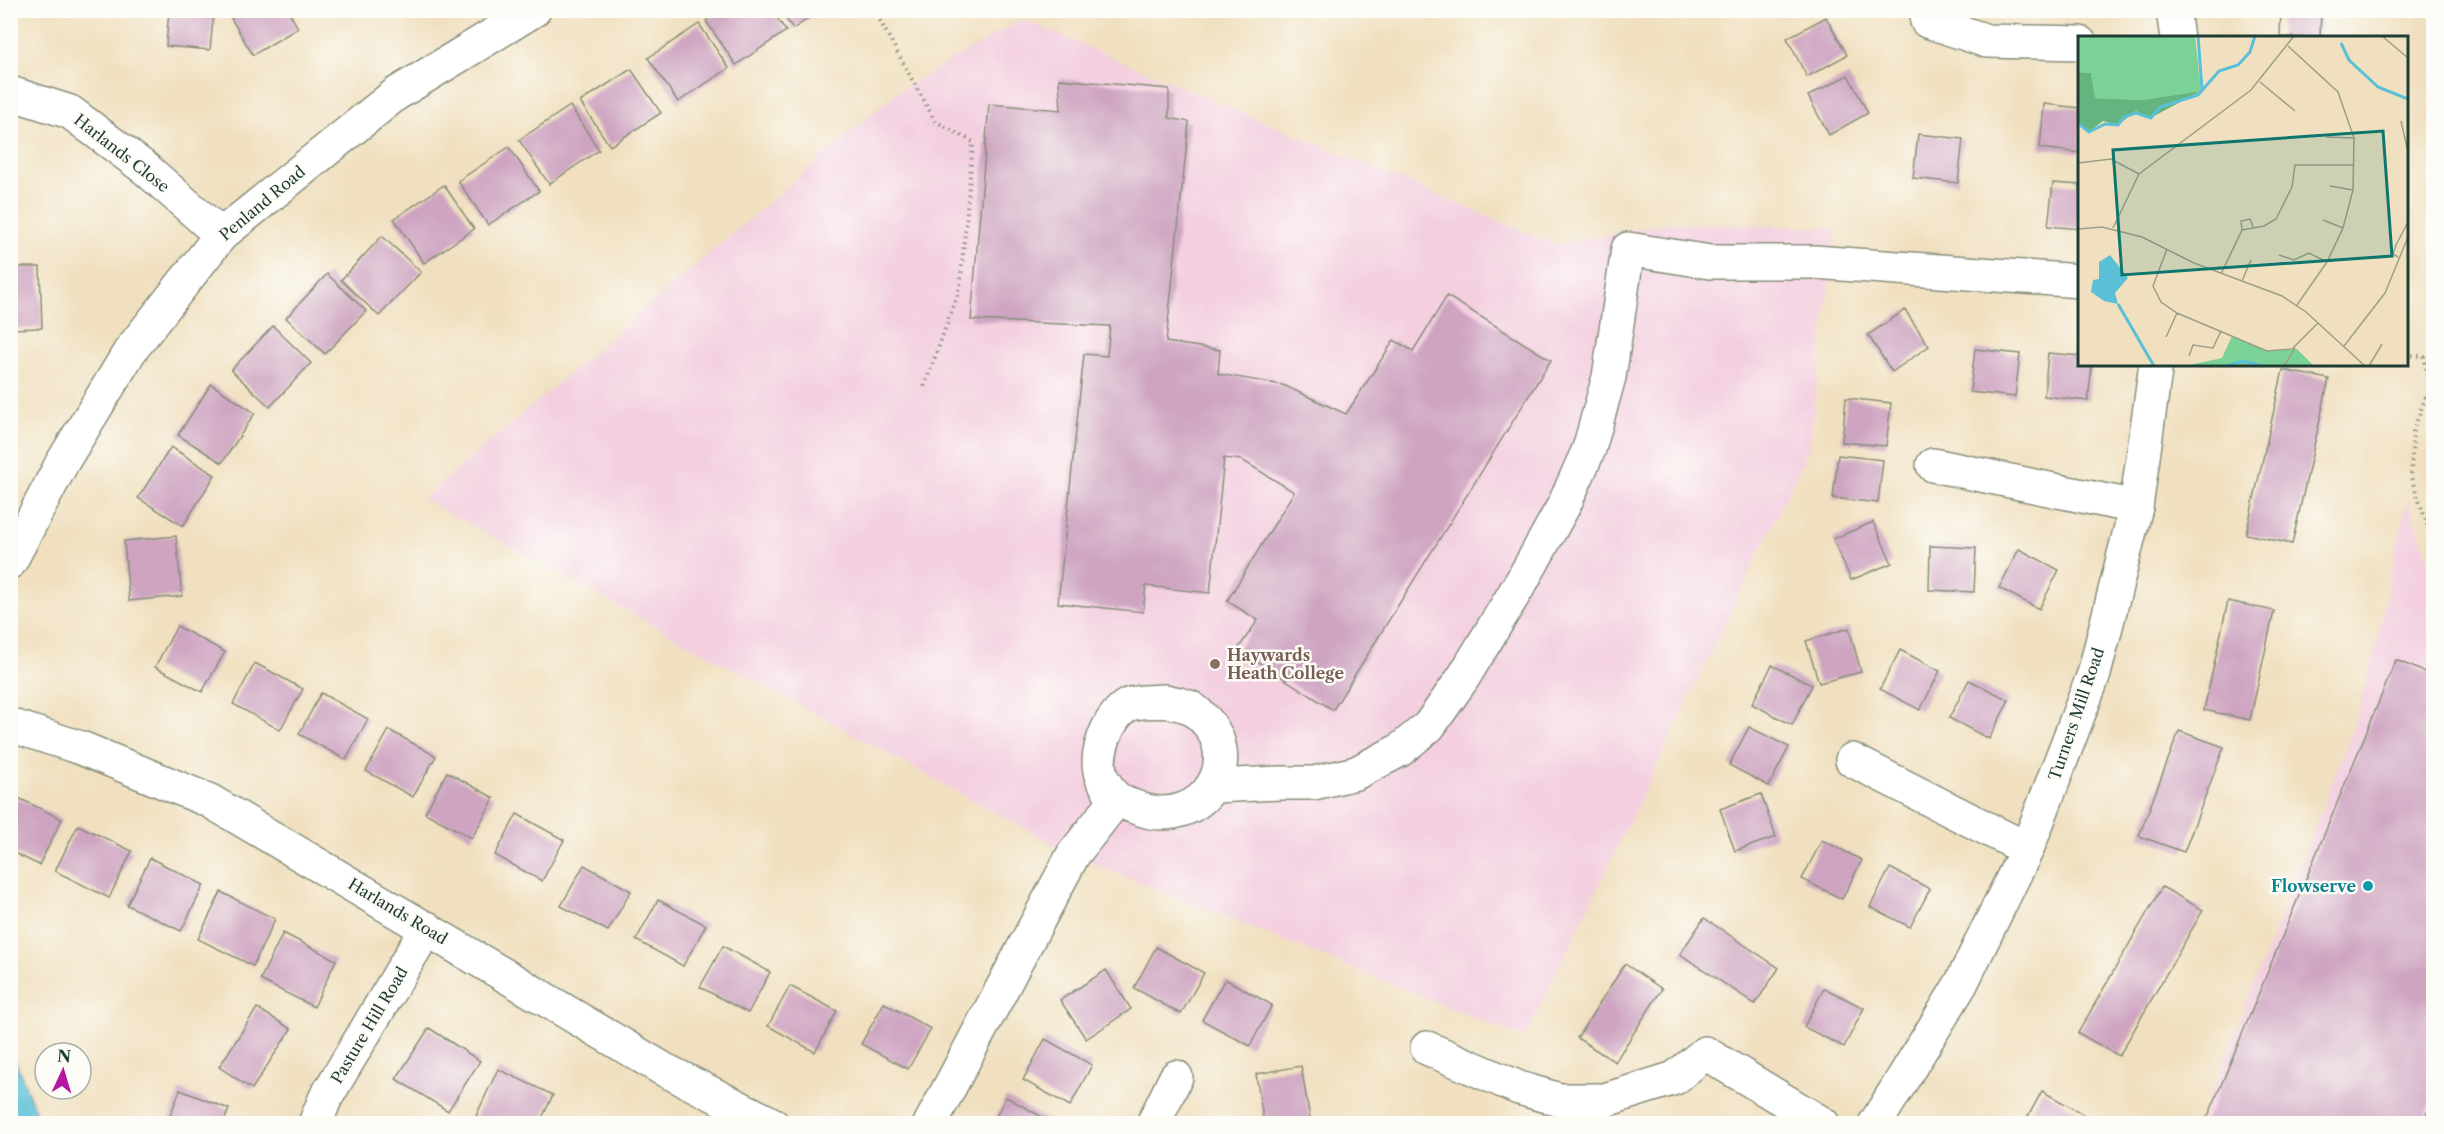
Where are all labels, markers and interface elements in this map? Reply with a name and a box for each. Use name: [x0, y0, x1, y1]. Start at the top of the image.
inset map: [2078, 36, 2408, 366]
street label: Harlands Close: [70, 109, 174, 197]
street label: Penland Road: [215, 161, 309, 245]
place label: Haywards Heath College: [1227, 645, 1344, 683]
street label: Turners Mill Road: [2044, 645, 2108, 783]
marker: Haywards Heath College: [1208, 657, 1222, 671]
street label: Harlands Road: [345, 873, 452, 949]
place label: Flowserve: [2271, 876, 2356, 896]
marker: Flowserve: [2361, 879, 2375, 893]
street label: Pasture Hill Road: [326, 963, 412, 1087]
north arrow: [33, 1041, 93, 1101]
text: N: [56, 1046, 72, 1067]

